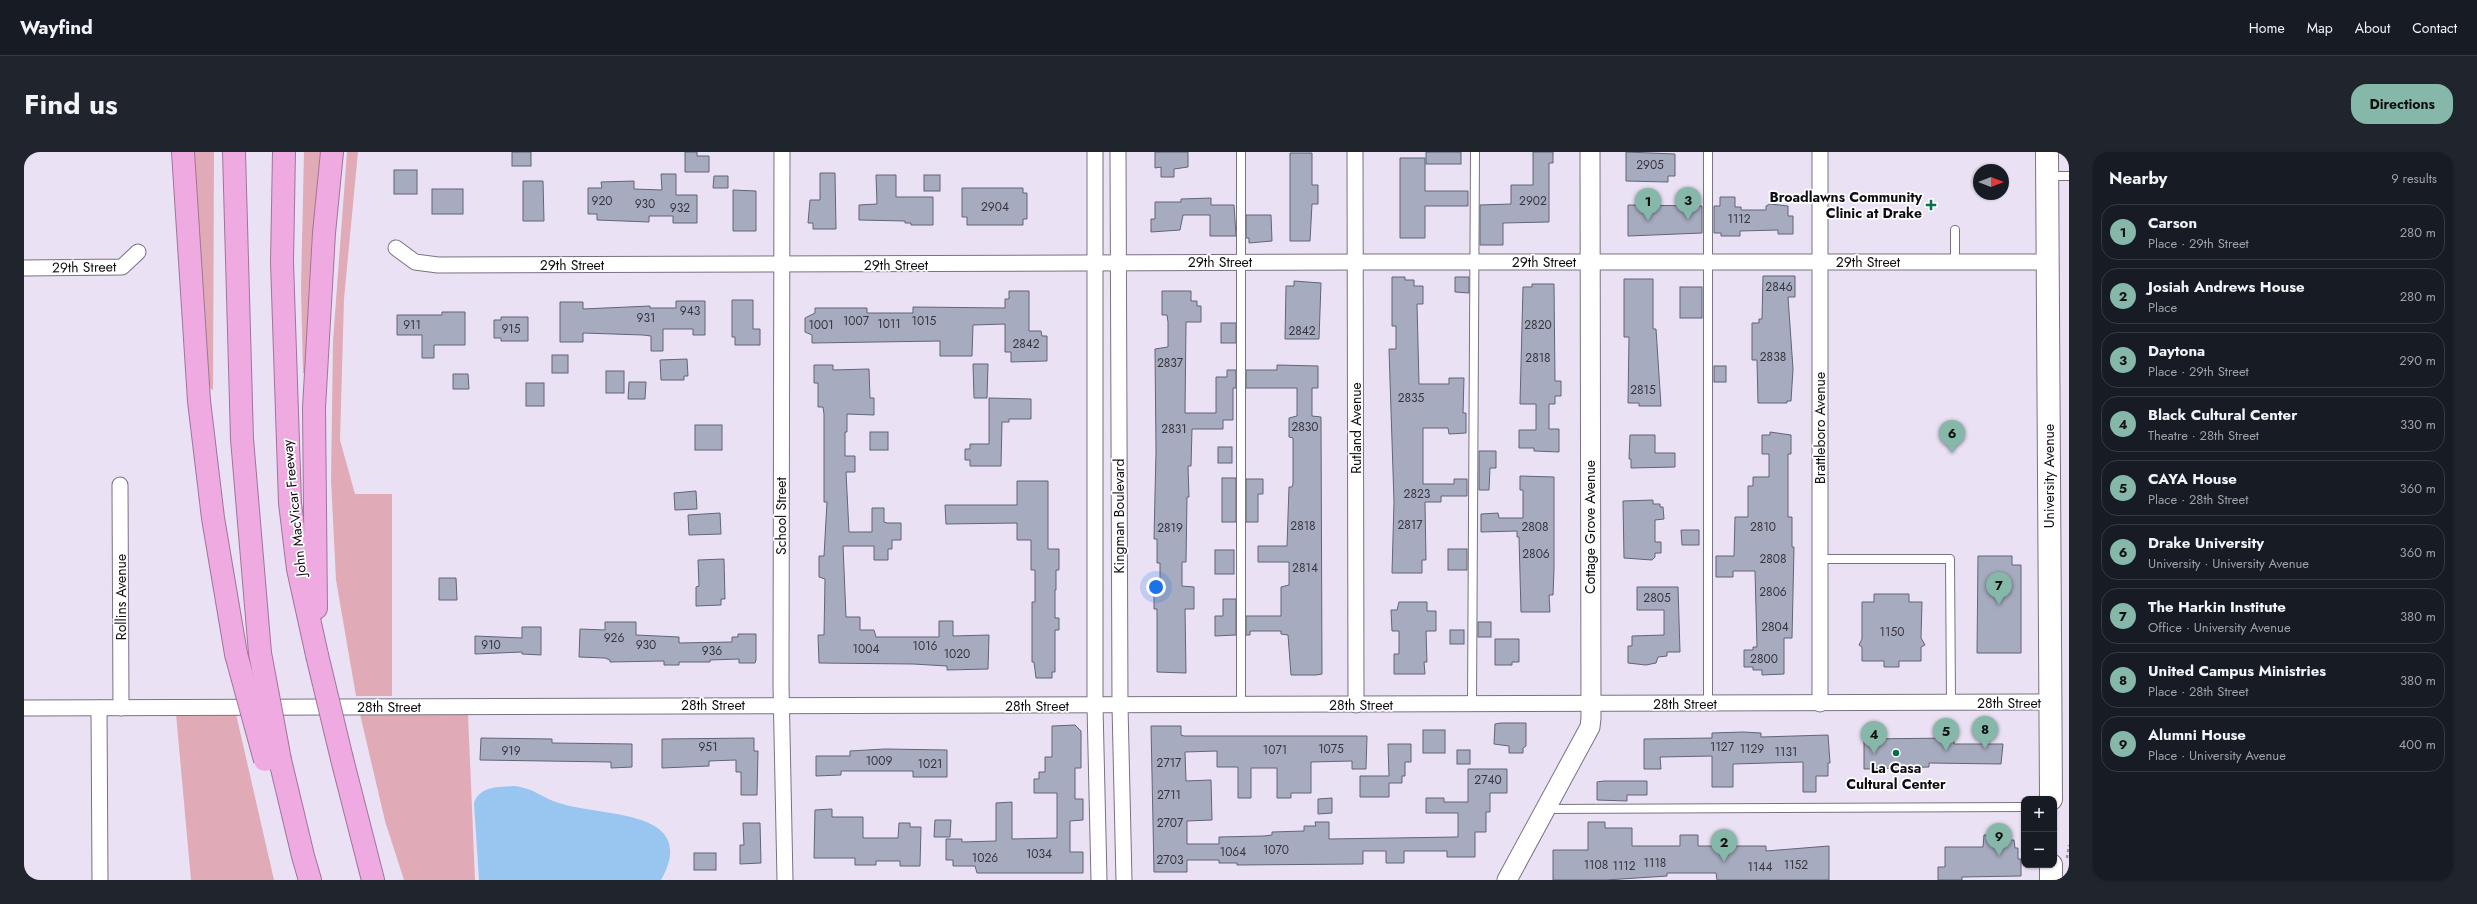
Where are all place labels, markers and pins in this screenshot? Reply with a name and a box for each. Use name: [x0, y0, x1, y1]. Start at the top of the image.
pin: 3: [1675, 187, 1701, 220]
place label: Broadlawns Community Clinic at Drake: [1769, 187, 1923, 223]
pin: 1: [1635, 188, 1661, 221]
marker: Broadlawns Community Clinic at Drake: [1925, 199, 1937, 211]
pin: 6: [1939, 420, 1965, 453]
pin: 7: [1986, 572, 2012, 605]
pin: 8: [1972, 716, 1998, 749]
pin: 5: [1933, 718, 1959, 751]
pin: 4: [1861, 721, 1887, 754]
marker: La Casa Cultural Center: [1891, 748, 1901, 758]
place label: La Casa Cultural Center: [1846, 758, 1946, 794]
pin: 9: [1986, 823, 2012, 856]
pin: 2: [1711, 829, 1737, 862]

